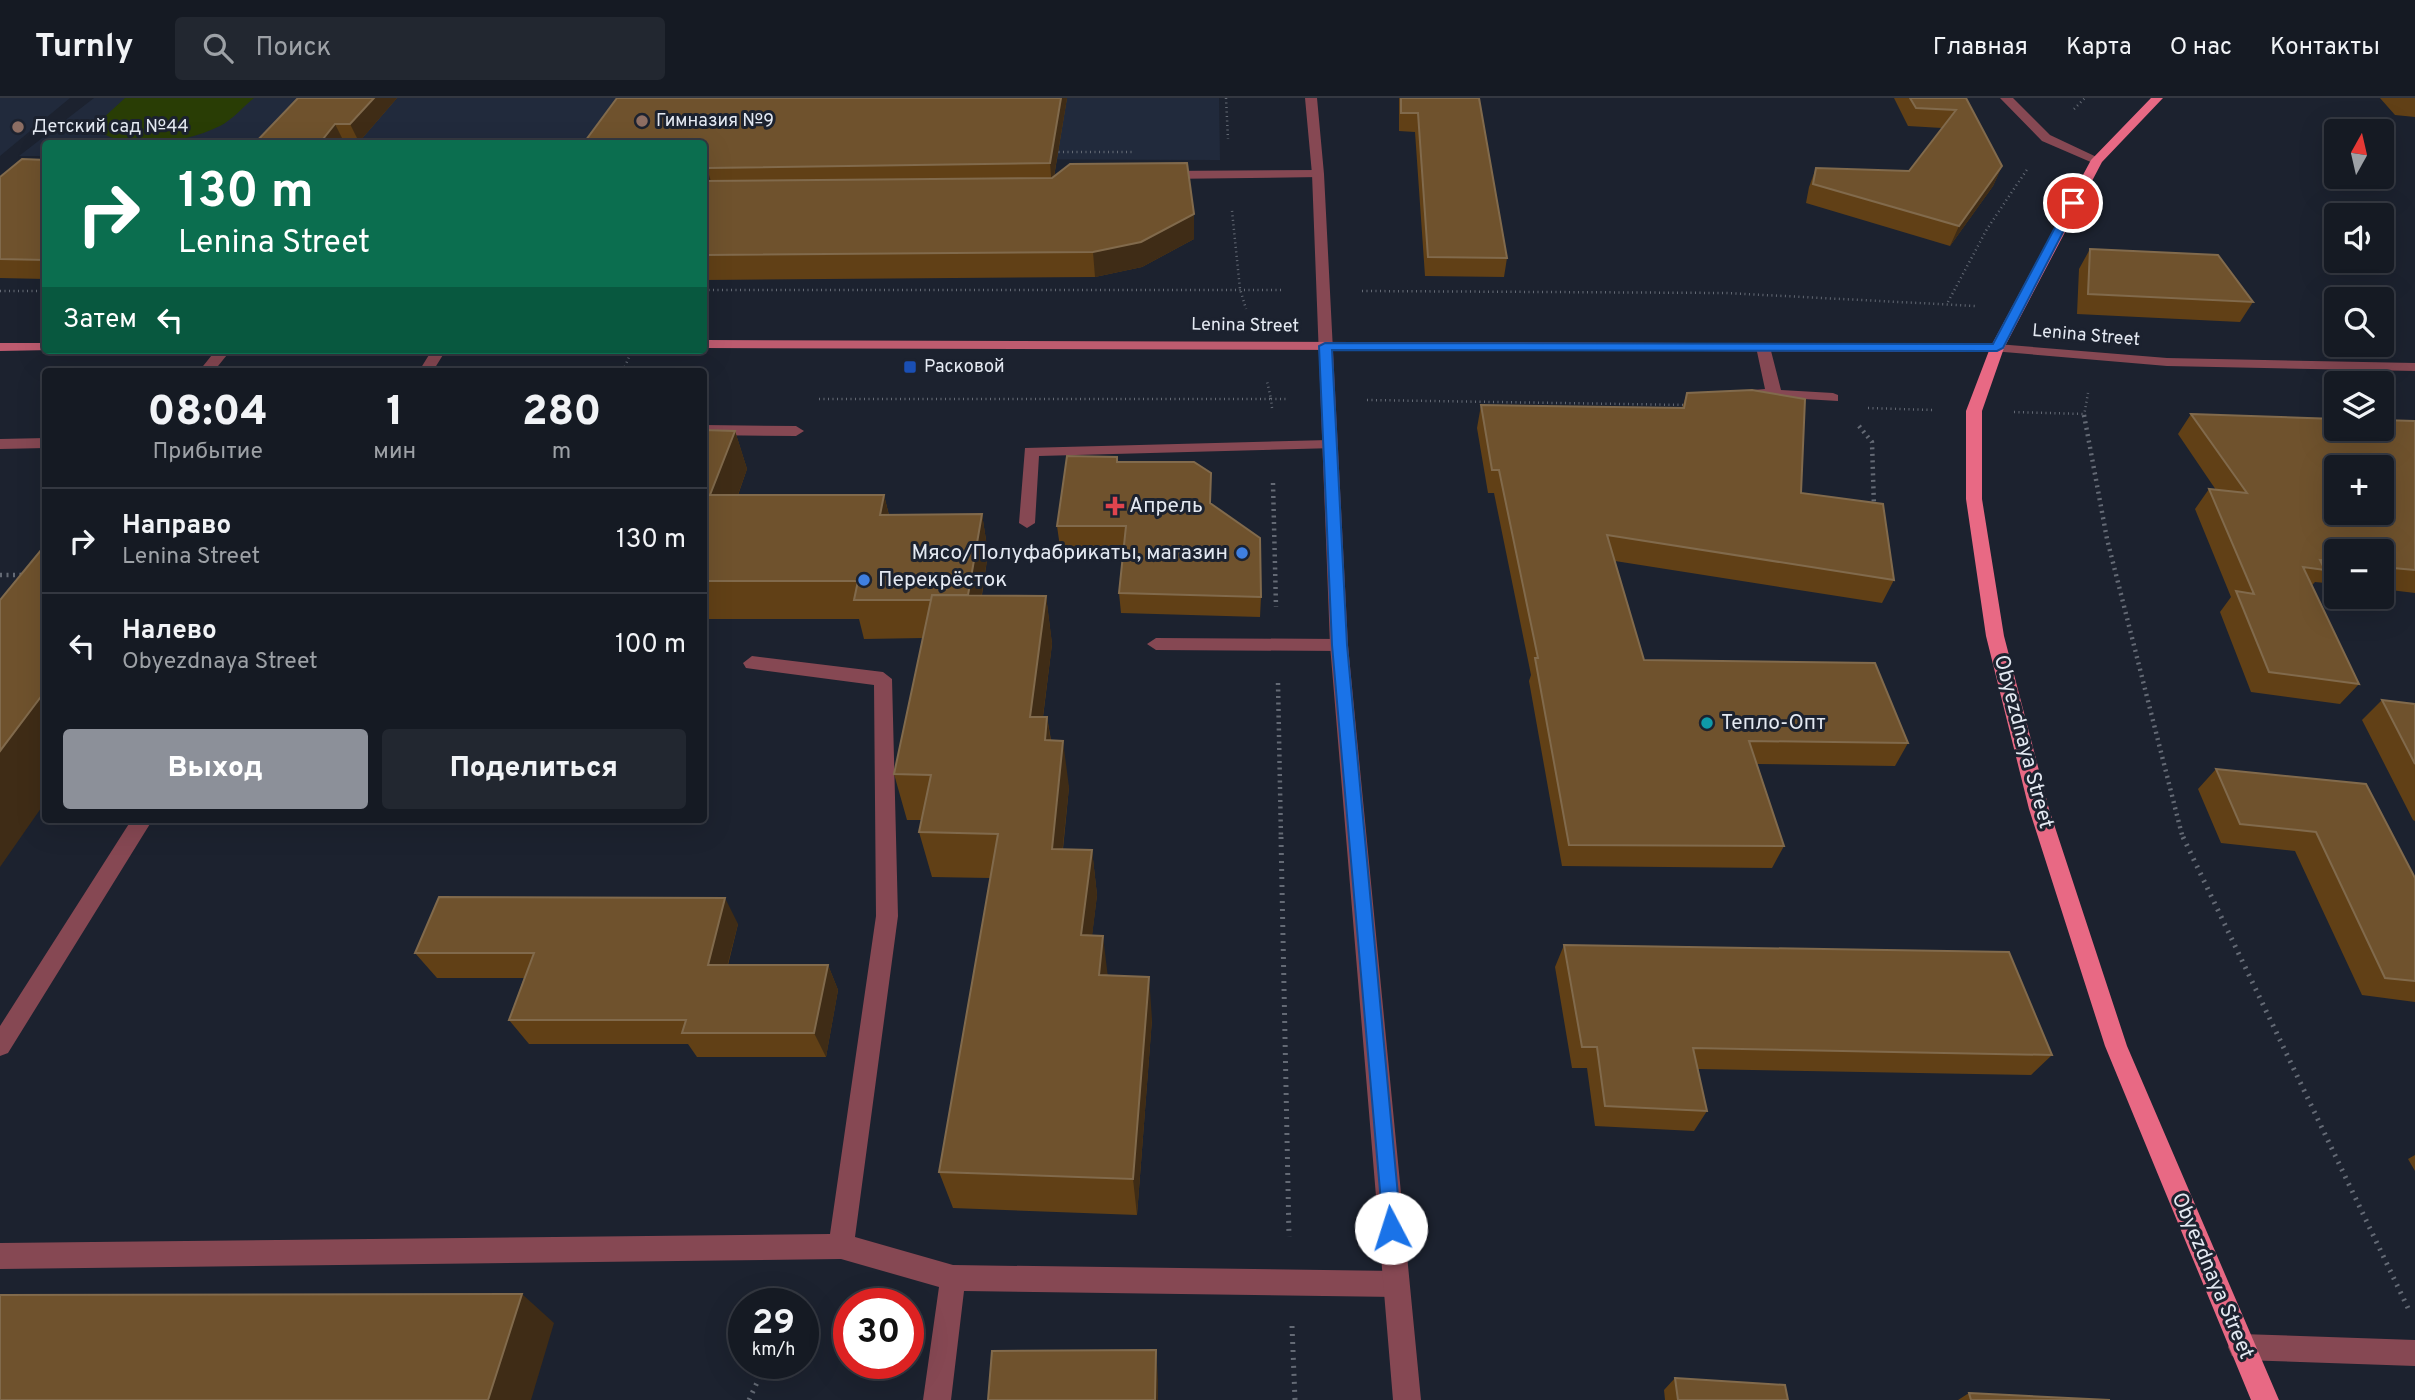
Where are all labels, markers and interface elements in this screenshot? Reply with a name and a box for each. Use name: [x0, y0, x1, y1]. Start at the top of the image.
search box: [175, 17, 665, 80]
text: Turnly: [35, 27, 133, 69]
icon: search: [199, 29, 237, 67]
text: Поиск: [255, 32, 331, 65]
text: Главная: [1933, 33, 2028, 63]
text: Карта: [2066, 33, 2132, 63]
text: О нас: [2170, 33, 2232, 63]
text: Контакты: [2270, 33, 2380, 63]
place label: Гимназия №9: [656, 110, 774, 133]
marker: Гимназия №9: [634, 113, 650, 129]
place label: Детский сад №44: [32, 116, 189, 139]
marker: Детский сад №44: [10, 119, 26, 135]
north arrow: [2324, 119, 2394, 189]
map controls: [2324, 119, 2394, 609]
text: 130 m: [178, 163, 314, 225]
icon: right: [63, 168, 154, 259]
pin: [2043, 173, 2103, 233]
icon: arrive: [2054, 184, 2092, 222]
button: sound: [2324, 203, 2394, 273]
text: Lenina Street: [178, 224, 370, 264]
button: search: [2324, 287, 2394, 357]
icon: left: [151, 301, 189, 339]
text: Затем: [63, 304, 137, 337]
street label: Lenina Street: [1191, 314, 1299, 338]
street label: Lenina Street: [2031, 320, 2141, 352]
place label: Расковой: [924, 356, 1005, 379]
marker: Расковой: [902, 359, 918, 375]
button: layers: [2324, 371, 2394, 441]
text: 08:04: [148, 387, 268, 440]
text: 1: [386, 387, 403, 440]
text: 280: [522, 387, 601, 440]
text: Прибытие: [153, 438, 263, 467]
text: мин: [373, 438, 416, 467]
text: m: [552, 438, 571, 467]
button: +: [2324, 455, 2394, 525]
place label: Апрель: [1129, 493, 1203, 520]
marker: Апрель: [1107, 498, 1123, 514]
text: Направо: [122, 510, 231, 543]
icon: right: [63, 522, 101, 560]
text: 130 m: [616, 524, 686, 557]
button: −: [2324, 539, 2394, 609]
place label: Мясо/Полуфабрикаты, магазин: [911, 540, 1228, 567]
text: Lenina Street: [122, 543, 260, 572]
marker: Мясо/Полуфабрикаты, магазин: [1234, 545, 1250, 561]
place label: Перекрёсток: [878, 567, 1007, 594]
marker: Перекрёсток: [856, 572, 872, 588]
text: Налево: [122, 615, 217, 648]
icon: left: [63, 627, 101, 665]
text: 100 m: [615, 629, 686, 662]
text: Obyezdnaya Street: [122, 648, 318, 677]
street label: Obyezdnaya Street: [1987, 652, 2059, 832]
place label: Тепло-Опт: [1721, 710, 1826, 737]
marker: Тепло-Опт: [1699, 715, 1715, 731]
button: Выход: [63, 729, 368, 809]
button: Поделиться: [382, 729, 686, 809]
street label: Obyezdnaya Street: [2165, 1188, 2259, 1364]
position arrow: [1354, 1191, 1428, 1265]
speed limit sign: 30: [833, 1288, 924, 1379]
text: 29: [752, 1302, 795, 1346]
text: km/h: [752, 1339, 795, 1362]

